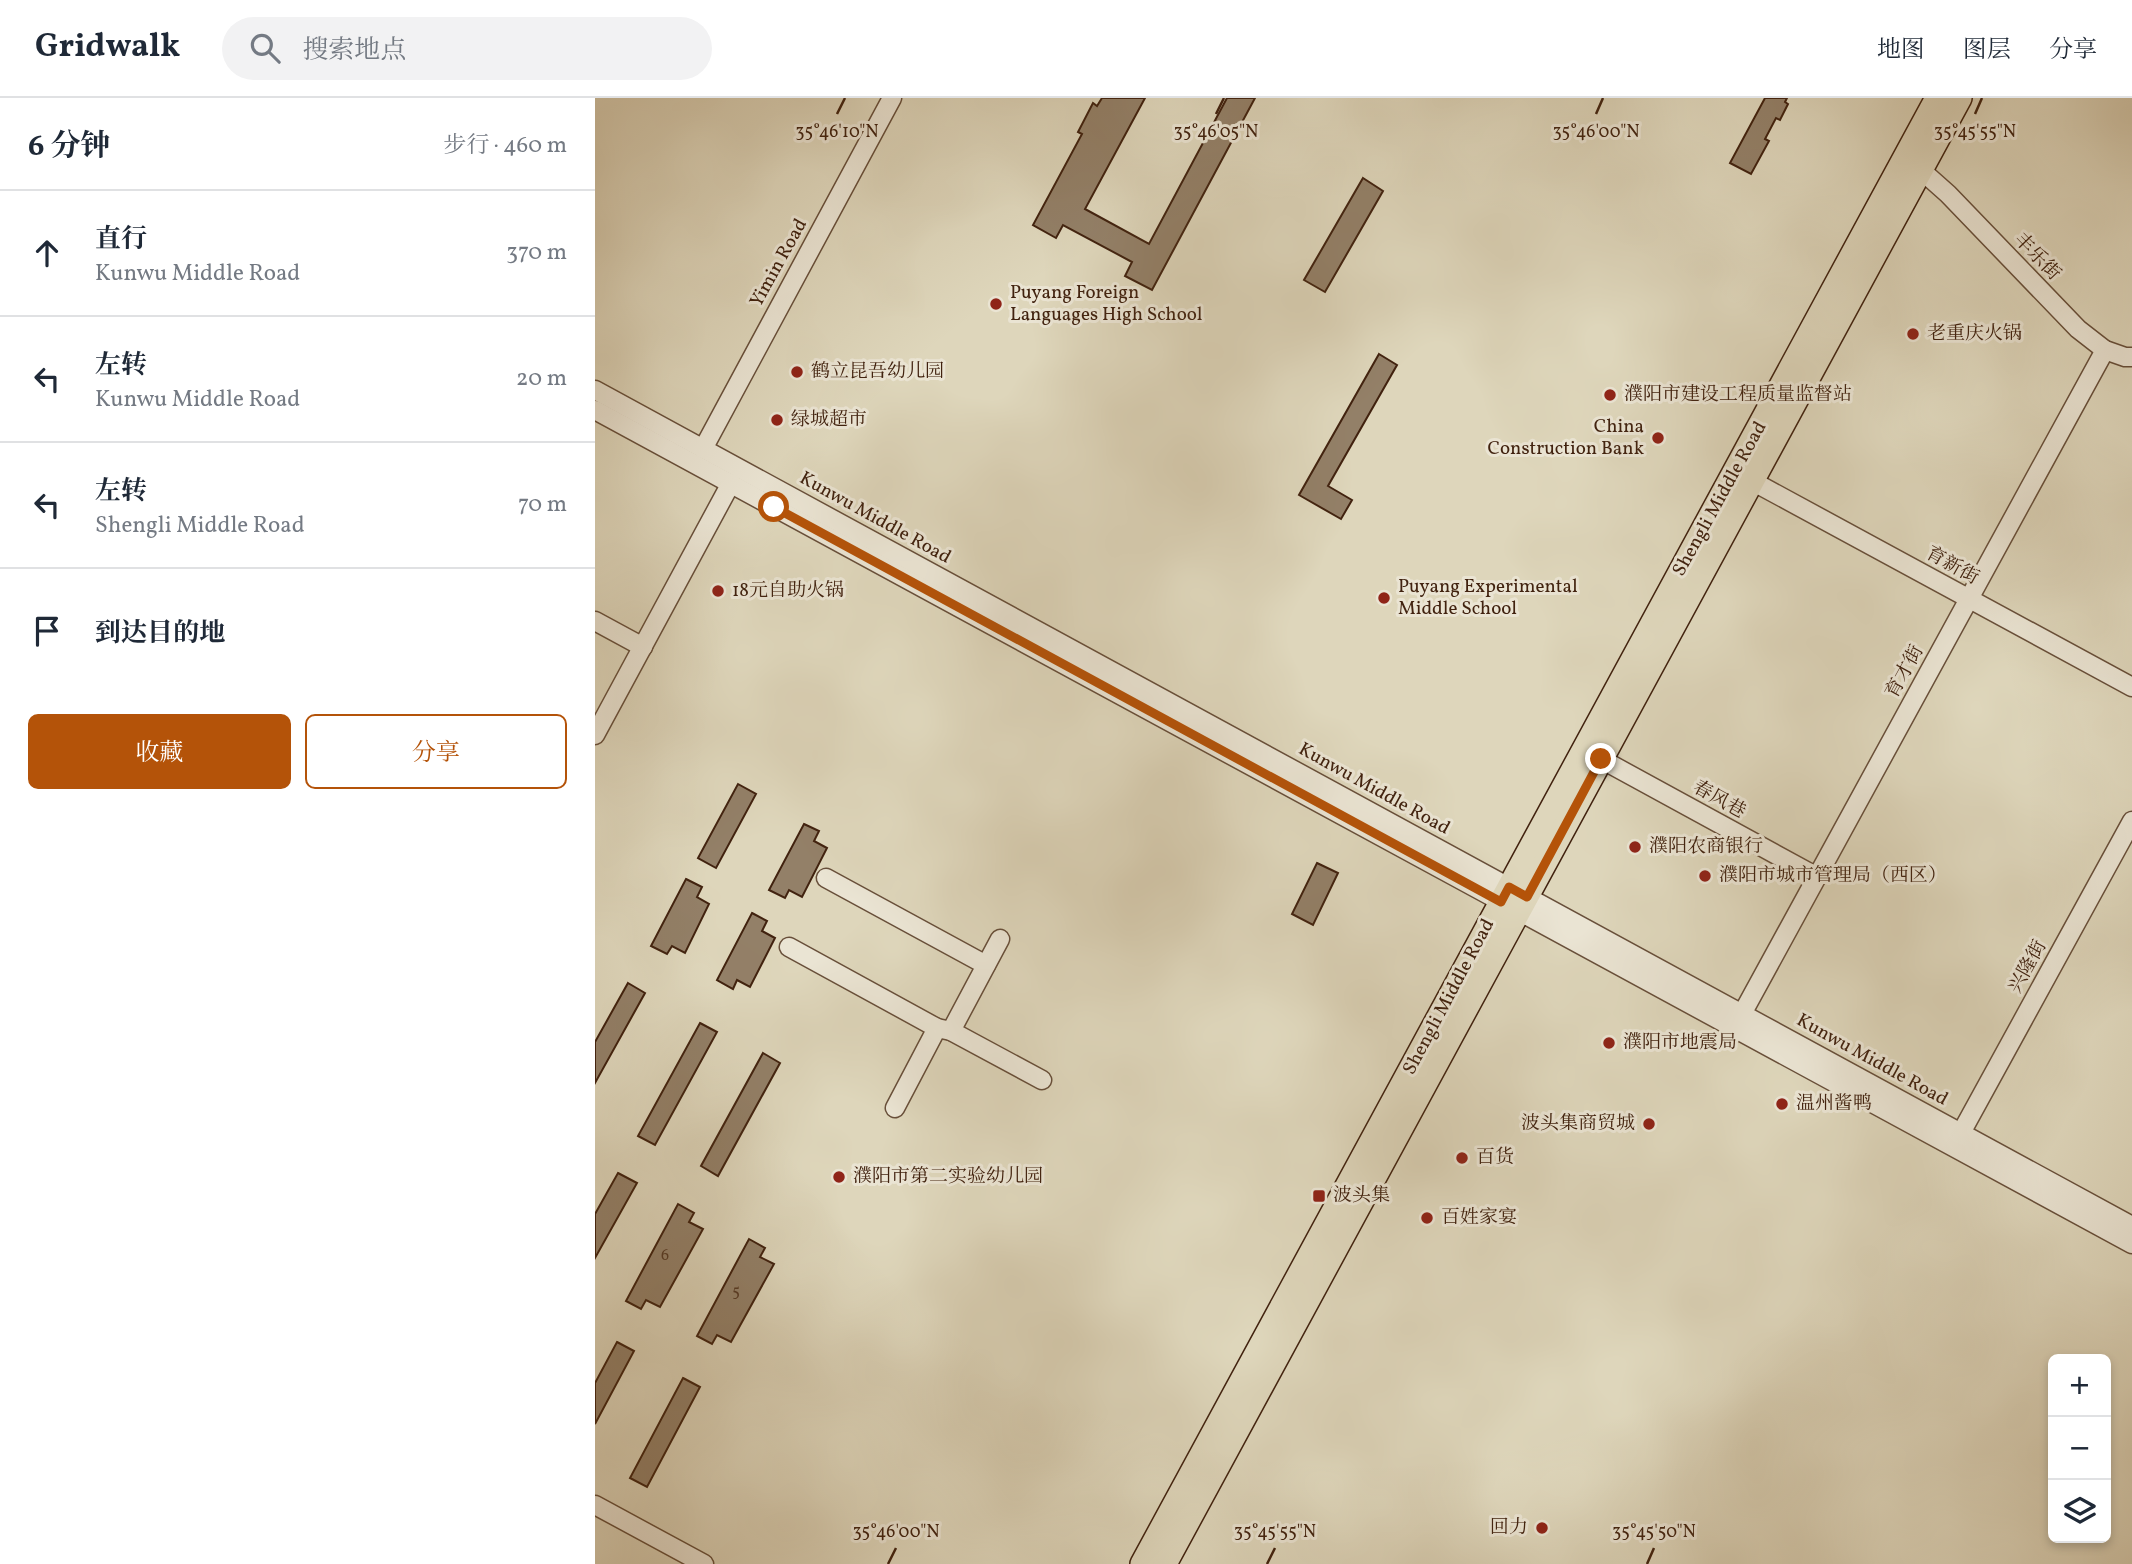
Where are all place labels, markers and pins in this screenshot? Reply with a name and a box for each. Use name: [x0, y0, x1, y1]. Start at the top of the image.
place label: Puyang Foreign Languages High School: [1010, 280, 1203, 328]
marker: Puyang Foreign Languages High School: [988, 296, 1004, 312]
place label: 老重庆火锅: [1927, 321, 2022, 347]
marker: 老重庆火锅: [1905, 326, 1921, 342]
place label: 鹤立昆吾幼儿园: [811, 359, 944, 385]
marker: 鹤立昆吾幼儿园: [789, 364, 805, 380]
place label: 濮阳市建设工程质量监督站: [1624, 382, 1852, 408]
marker: 濮阳市建设工程质量监督站: [1602, 387, 1618, 403]
place label: 绿城超市: [791, 407, 867, 433]
marker: 绿城超市: [769, 412, 785, 428]
place label: China Construction Bank: [1488, 414, 1644, 462]
marker: China Construction Bank: [1650, 430, 1666, 446]
place label: Puyang Experimental Middle School: [1398, 574, 1578, 622]
place label: 18元自助火锅: [732, 578, 844, 604]
marker: 18元自助火锅: [710, 583, 726, 599]
marker: Puyang Experimental Middle School: [1376, 590, 1392, 606]
place label: 濮阳农商银行: [1649, 834, 1763, 860]
marker: 濮阳农商银行: [1627, 839, 1643, 855]
place label: 濮阳市城市管理局（西区）: [1719, 863, 1947, 889]
marker: 濮阳市城市管理局（西区）: [1697, 868, 1713, 884]
place label: 濮阳市地震局: [1623, 1030, 1737, 1056]
marker: 濮阳市地震局: [1601, 1035, 1617, 1051]
place label: 温州酱鸭: [1796, 1091, 1872, 1117]
marker: 温州酱鸭: [1774, 1096, 1790, 1112]
place label: 波头集商贸城: [1521, 1111, 1635, 1137]
marker: 波头集商贸城: [1641, 1116, 1657, 1132]
place label: 百货: [1476, 1145, 1514, 1171]
marker: 百货: [1454, 1150, 1470, 1166]
place label: 濮阳市第二实验幼儿园: [853, 1164, 1043, 1190]
marker: 濮阳市第二实验幼儿园: [831, 1169, 847, 1185]
place label: 波头集: [1333, 1183, 1390, 1209]
marker: 波头集: [1311, 1188, 1327, 1204]
place label: 百姓家宴: [1441, 1205, 1517, 1231]
marker: 百姓家宴: [1419, 1210, 1435, 1226]
place label: 回力: [1490, 1515, 1528, 1541]
marker: 回力: [1534, 1520, 1550, 1536]

